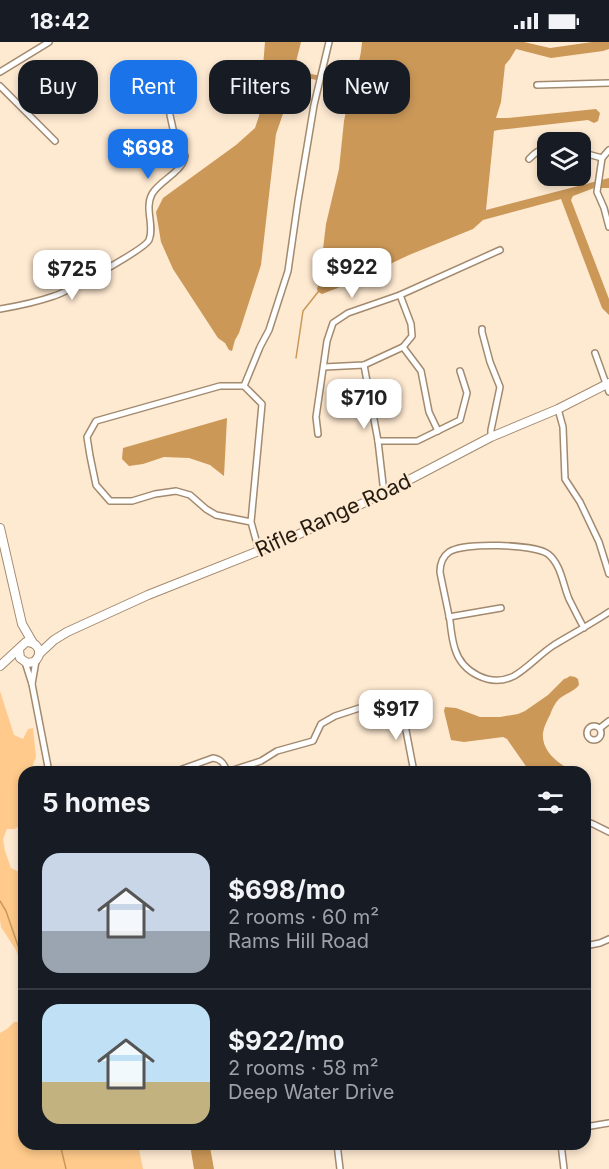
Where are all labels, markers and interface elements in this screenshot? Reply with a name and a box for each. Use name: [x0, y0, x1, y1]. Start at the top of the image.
text: 18:42: [30, 8, 90, 34]
chip: Buy: [18, 60, 98, 114]
chip: Rent: [110, 60, 197, 114]
chip: Filters: [209, 60, 311, 114]
chip: New: [323, 60, 410, 114]
pin: $698: [112, 129, 184, 180]
map controls: [537, 132, 591, 186]
button: layers: [537, 132, 591, 186]
text: $698: [122, 136, 174, 160]
pin: $922: [316, 248, 388, 299]
pin: $725: [36, 250, 108, 301]
text: $922: [326, 255, 378, 279]
text: $725: [47, 257, 97, 281]
pin: $710: [328, 379, 400, 430]
text: $710: [341, 386, 387, 410]
street label: Rifle Range Road: [251, 468, 415, 562]
pin: $917: [360, 690, 432, 741]
text: $917: [373, 697, 419, 721]
icon: filters: [534, 786, 567, 819]
text: 5 homes: [42, 787, 151, 818]
text: $698/mo: [228, 874, 345, 905]
icon: home: [90, 877, 162, 949]
text: 2 rooms · 60 m²: [228, 905, 379, 929]
text: Rams Hill Road: [228, 929, 369, 953]
text: $922/mo: [228, 1025, 344, 1056]
icon: home: [90, 1028, 162, 1100]
text: 2 rooms · 58 m²: [228, 1056, 379, 1080]
text: Deep Water Drive: [228, 1080, 394, 1104]

